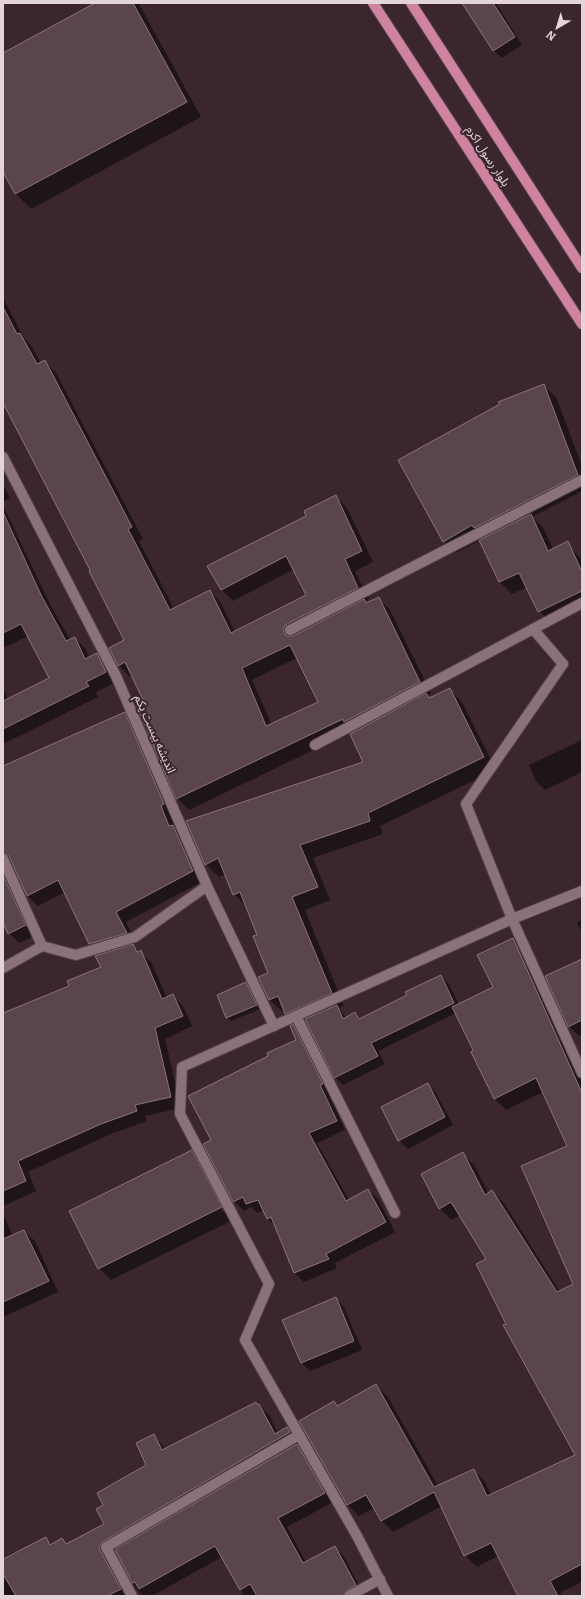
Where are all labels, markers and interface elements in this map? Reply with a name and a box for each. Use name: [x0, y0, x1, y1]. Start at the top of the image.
north arrow: [537, 8, 577, 48]
text: N: [543, 27, 559, 43]
street label: بلوار رسول اکرم: [461, 123, 513, 190]
street label: اندیشه بیست یکم: [130, 693, 179, 776]

